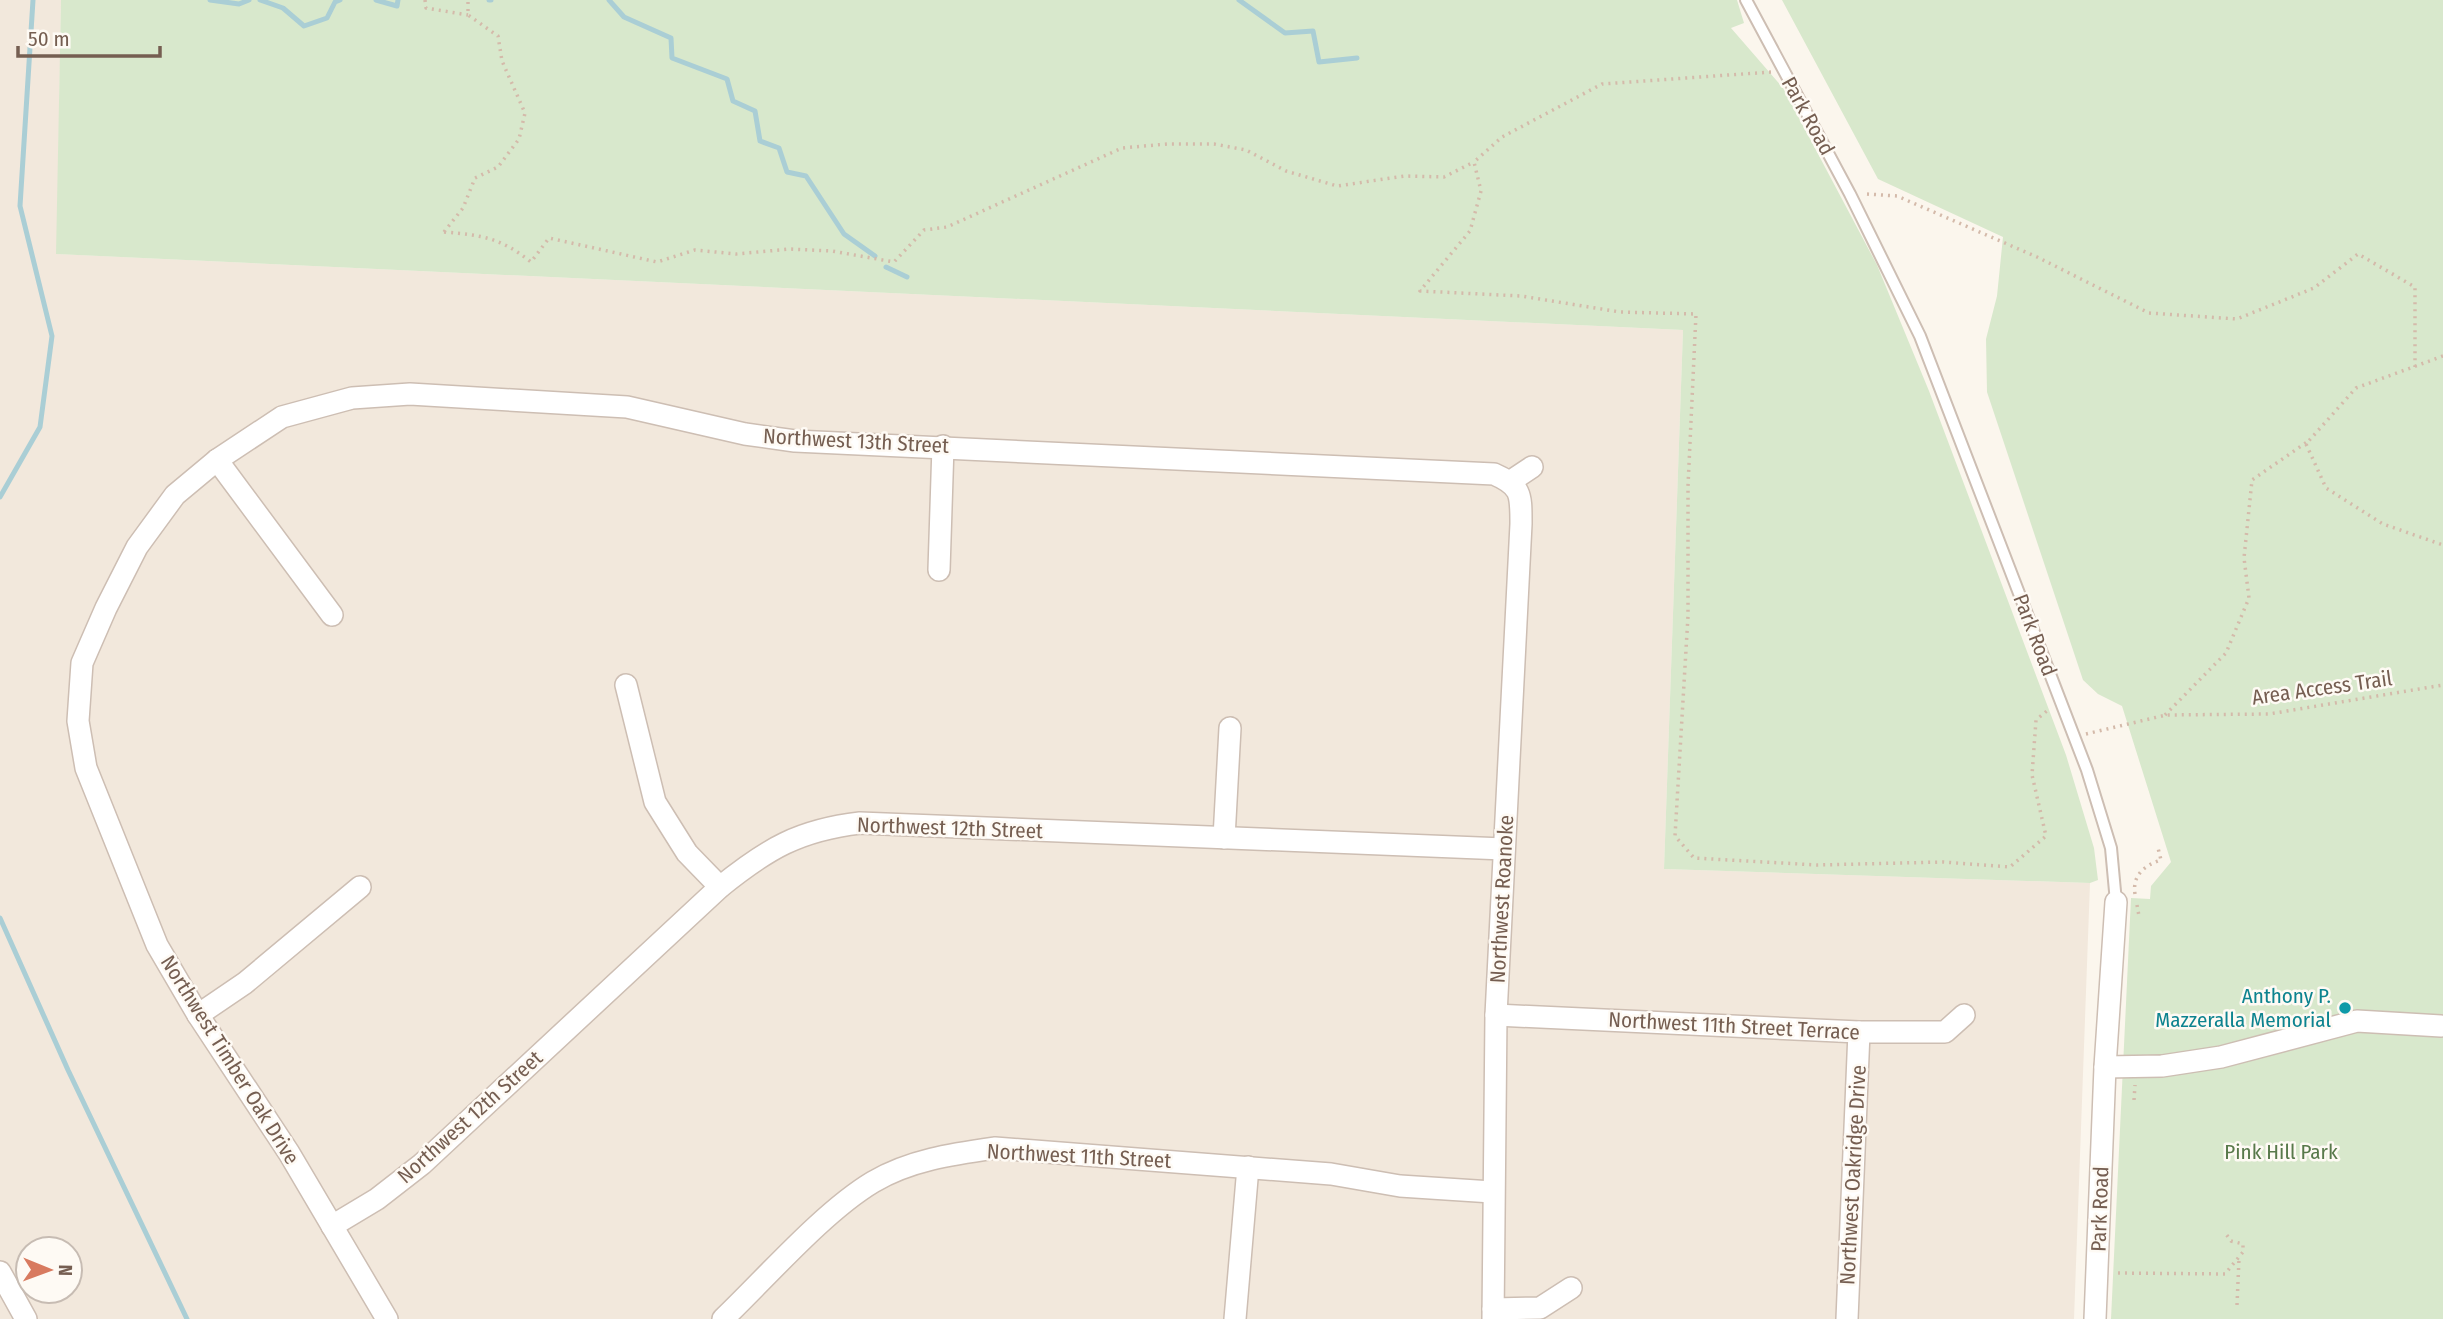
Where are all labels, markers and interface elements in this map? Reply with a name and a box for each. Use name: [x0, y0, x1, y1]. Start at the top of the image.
scale bar: [18, 14, 159, 58]
text: 50 m: [28, 26, 70, 52]
street label: Park Road: [1776, 72, 1840, 160]
street label: Northwest 13th Street: [762, 423, 950, 459]
street label: Park Road: [2007, 590, 2063, 680]
street label: Area Access Trail: [2250, 665, 2394, 711]
street label: Northwest 12th Street: [857, 812, 1043, 844]
street label: Northwest Roanoke: [1485, 814, 1519, 984]
street label: Northwest Timber Oak Drive: [155, 951, 305, 1169]
place label: Anthony P. Mazzeralla Memorial: [2155, 983, 2331, 1033]
marker: Anthony P. Mazzeralla Memorial: [2337, 1000, 2353, 1016]
street label: Northwest 11th Street Terrace: [1608, 1006, 1860, 1046]
street label: Northwest 12th Street: [392, 1045, 548, 1189]
street label: Northwest Oakridge Drive: [1834, 1064, 1872, 1286]
street label: Northwest 11th Street: [986, 1138, 1172, 1174]
park label: Pink Hill Park: [2224, 1139, 2338, 1165]
street label: Park Road: [2086, 1166, 2114, 1252]
north arrow: [14, 1235, 84, 1305]
text: N: [54, 1264, 77, 1276]

